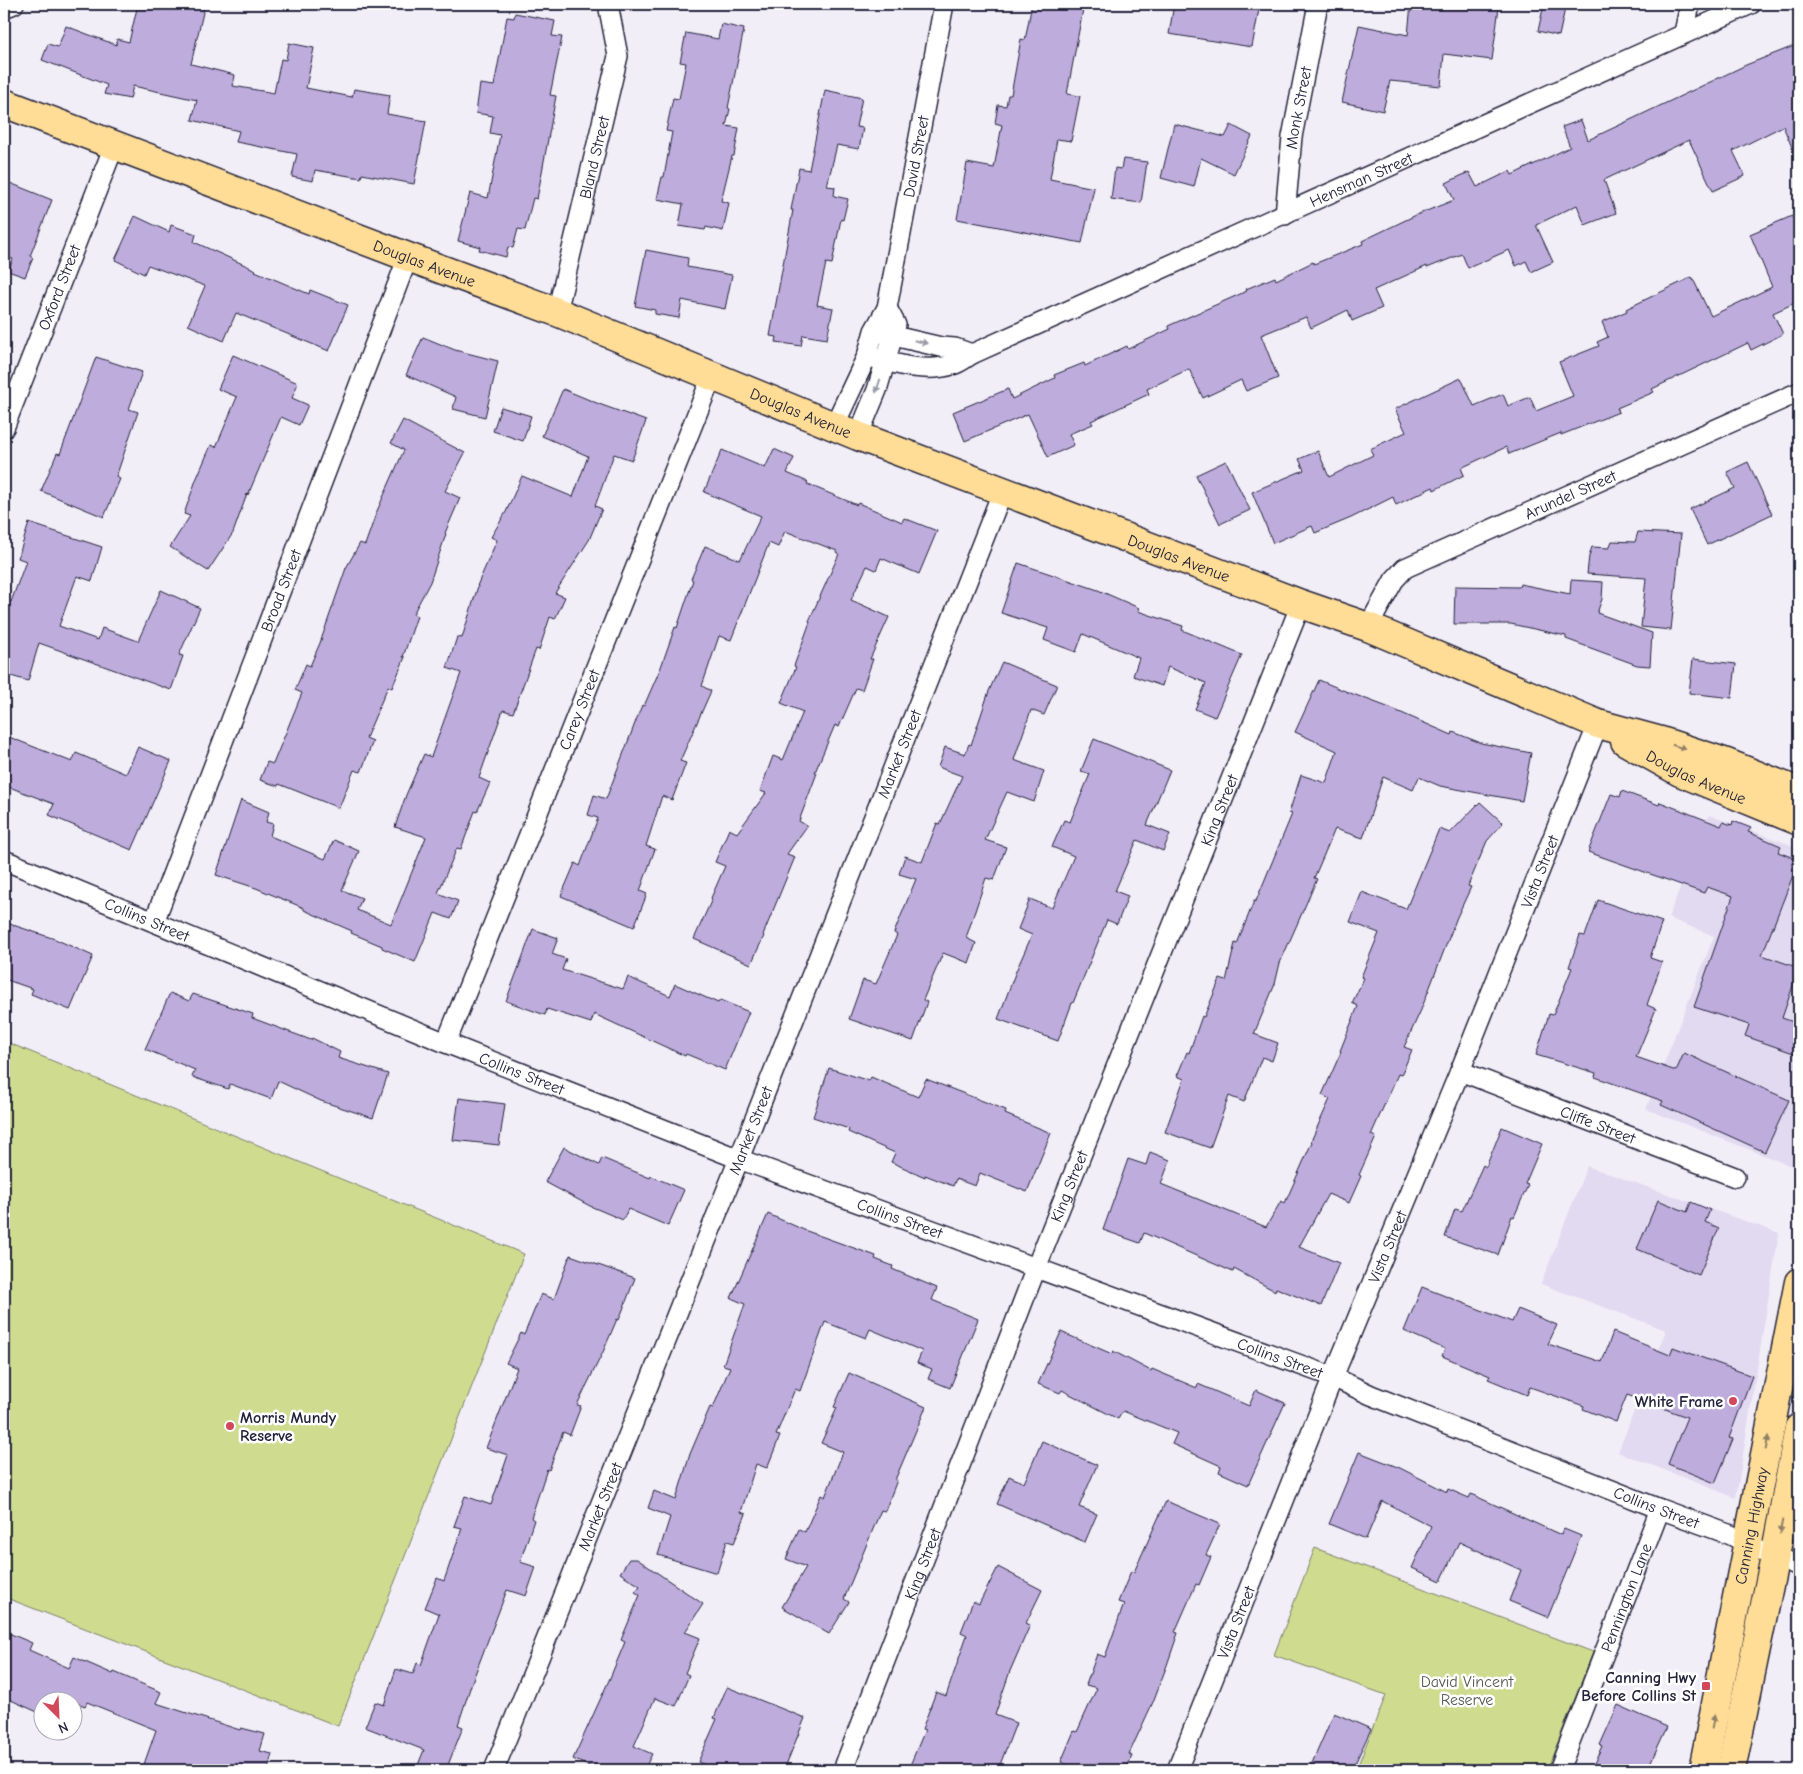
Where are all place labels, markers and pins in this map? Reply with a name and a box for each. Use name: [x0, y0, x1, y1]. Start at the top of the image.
place label: White Frame: [1635, 1393, 1723, 1411]
marker: White Frame: [1727, 1395, 1739, 1407]
place label: Morris Mundy Reserve: [240, 1409, 337, 1445]
marker: Morris Mundy Reserve: [224, 1420, 236, 1432]
place label: Canning Hwy Before Collins St: [1581, 1669, 1697, 1705]
marker: Canning Hwy Before Collins St: [1700, 1680, 1712, 1692]

